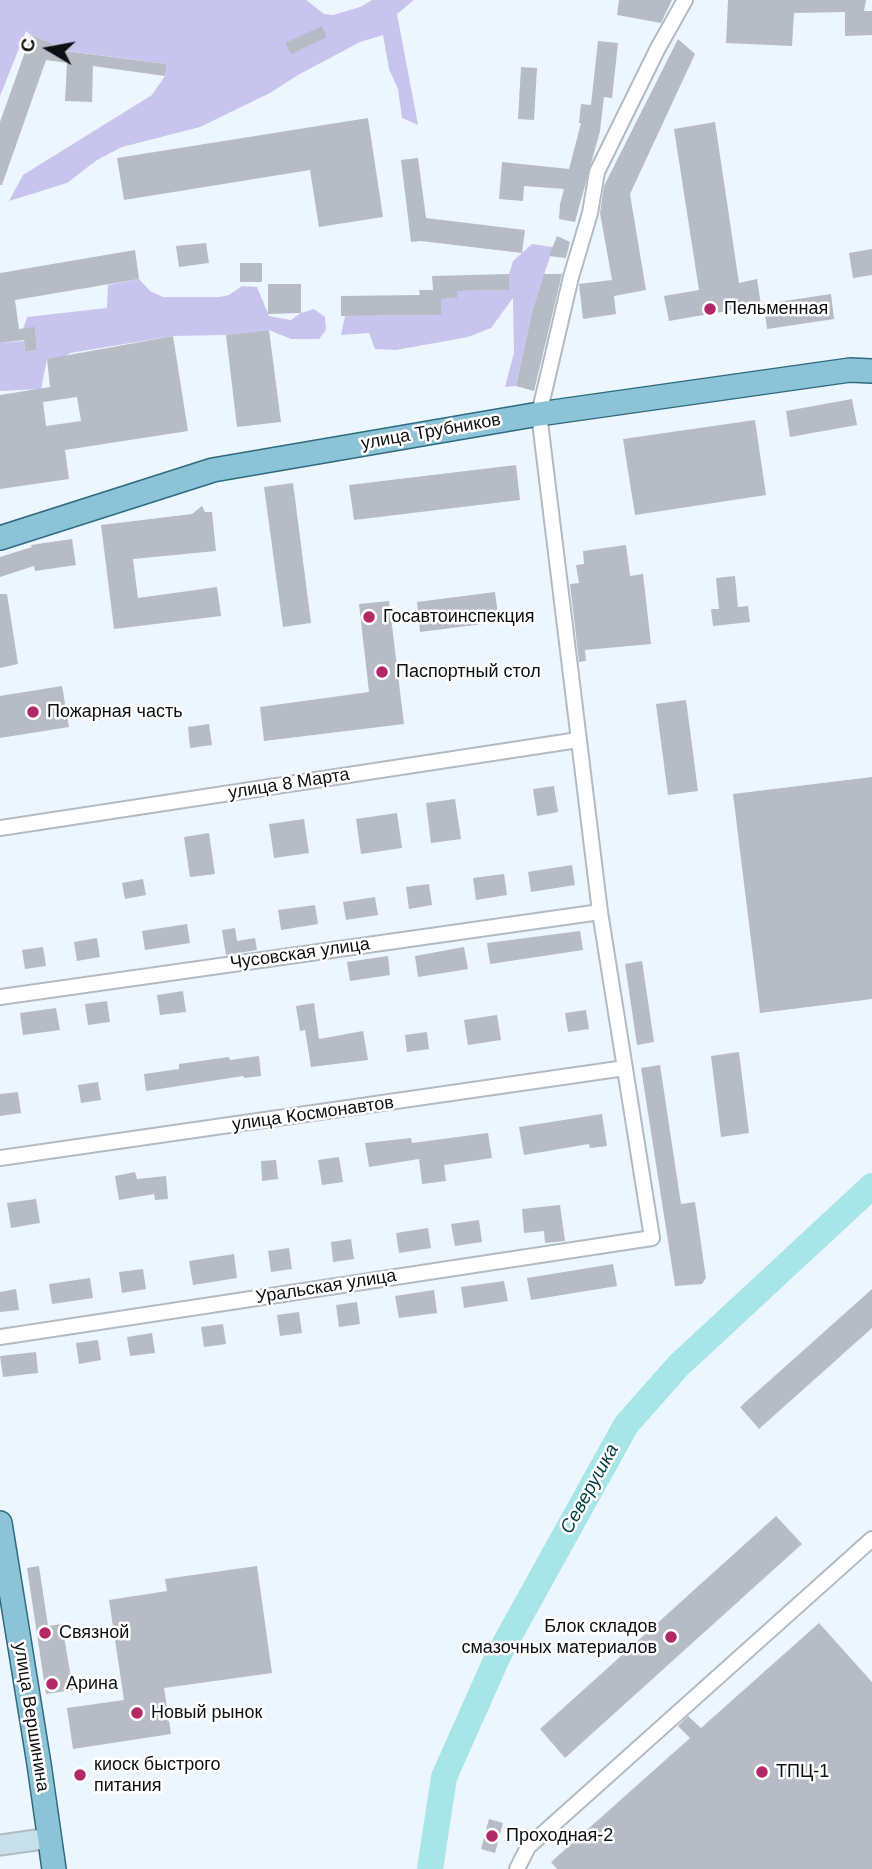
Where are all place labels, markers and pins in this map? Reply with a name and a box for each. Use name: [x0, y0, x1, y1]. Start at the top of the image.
place label: Пельменная: [724, 298, 828, 320]
marker: Пельменная: [702, 301, 718, 317]
place label: Госавтоинспекция: [383, 606, 535, 628]
marker: Госавтоинспекция: [361, 609, 377, 625]
place label: Паспортный стол: [396, 661, 541, 683]
marker: Паспортный стол: [374, 664, 390, 680]
place label: Пожарная часть: [47, 701, 183, 723]
marker: Пожарная часть: [25, 704, 41, 720]
place label: Блок складов смазочных материалов: [461, 1616, 657, 1658]
place label: Связной: [59, 1622, 129, 1644]
marker: Связной: [37, 1625, 53, 1641]
marker: Блок складов смазочных материалов: [663, 1629, 679, 1645]
place label: Арина: [66, 1673, 118, 1695]
marker: Арина: [44, 1676, 60, 1692]
place label: Новый рынок: [151, 1702, 262, 1724]
marker: Новый рынок: [129, 1705, 145, 1721]
place label: киоск быстрого питания: [94, 1754, 221, 1796]
place label: ТПЦ-1: [776, 1761, 829, 1783]
marker: ТПЦ-1: [754, 1764, 770, 1780]
marker: киоск быстрого питания: [72, 1767, 88, 1783]
place label: Проходная-2: [506, 1825, 613, 1847]
marker: Проходная-2: [484, 1828, 500, 1844]

